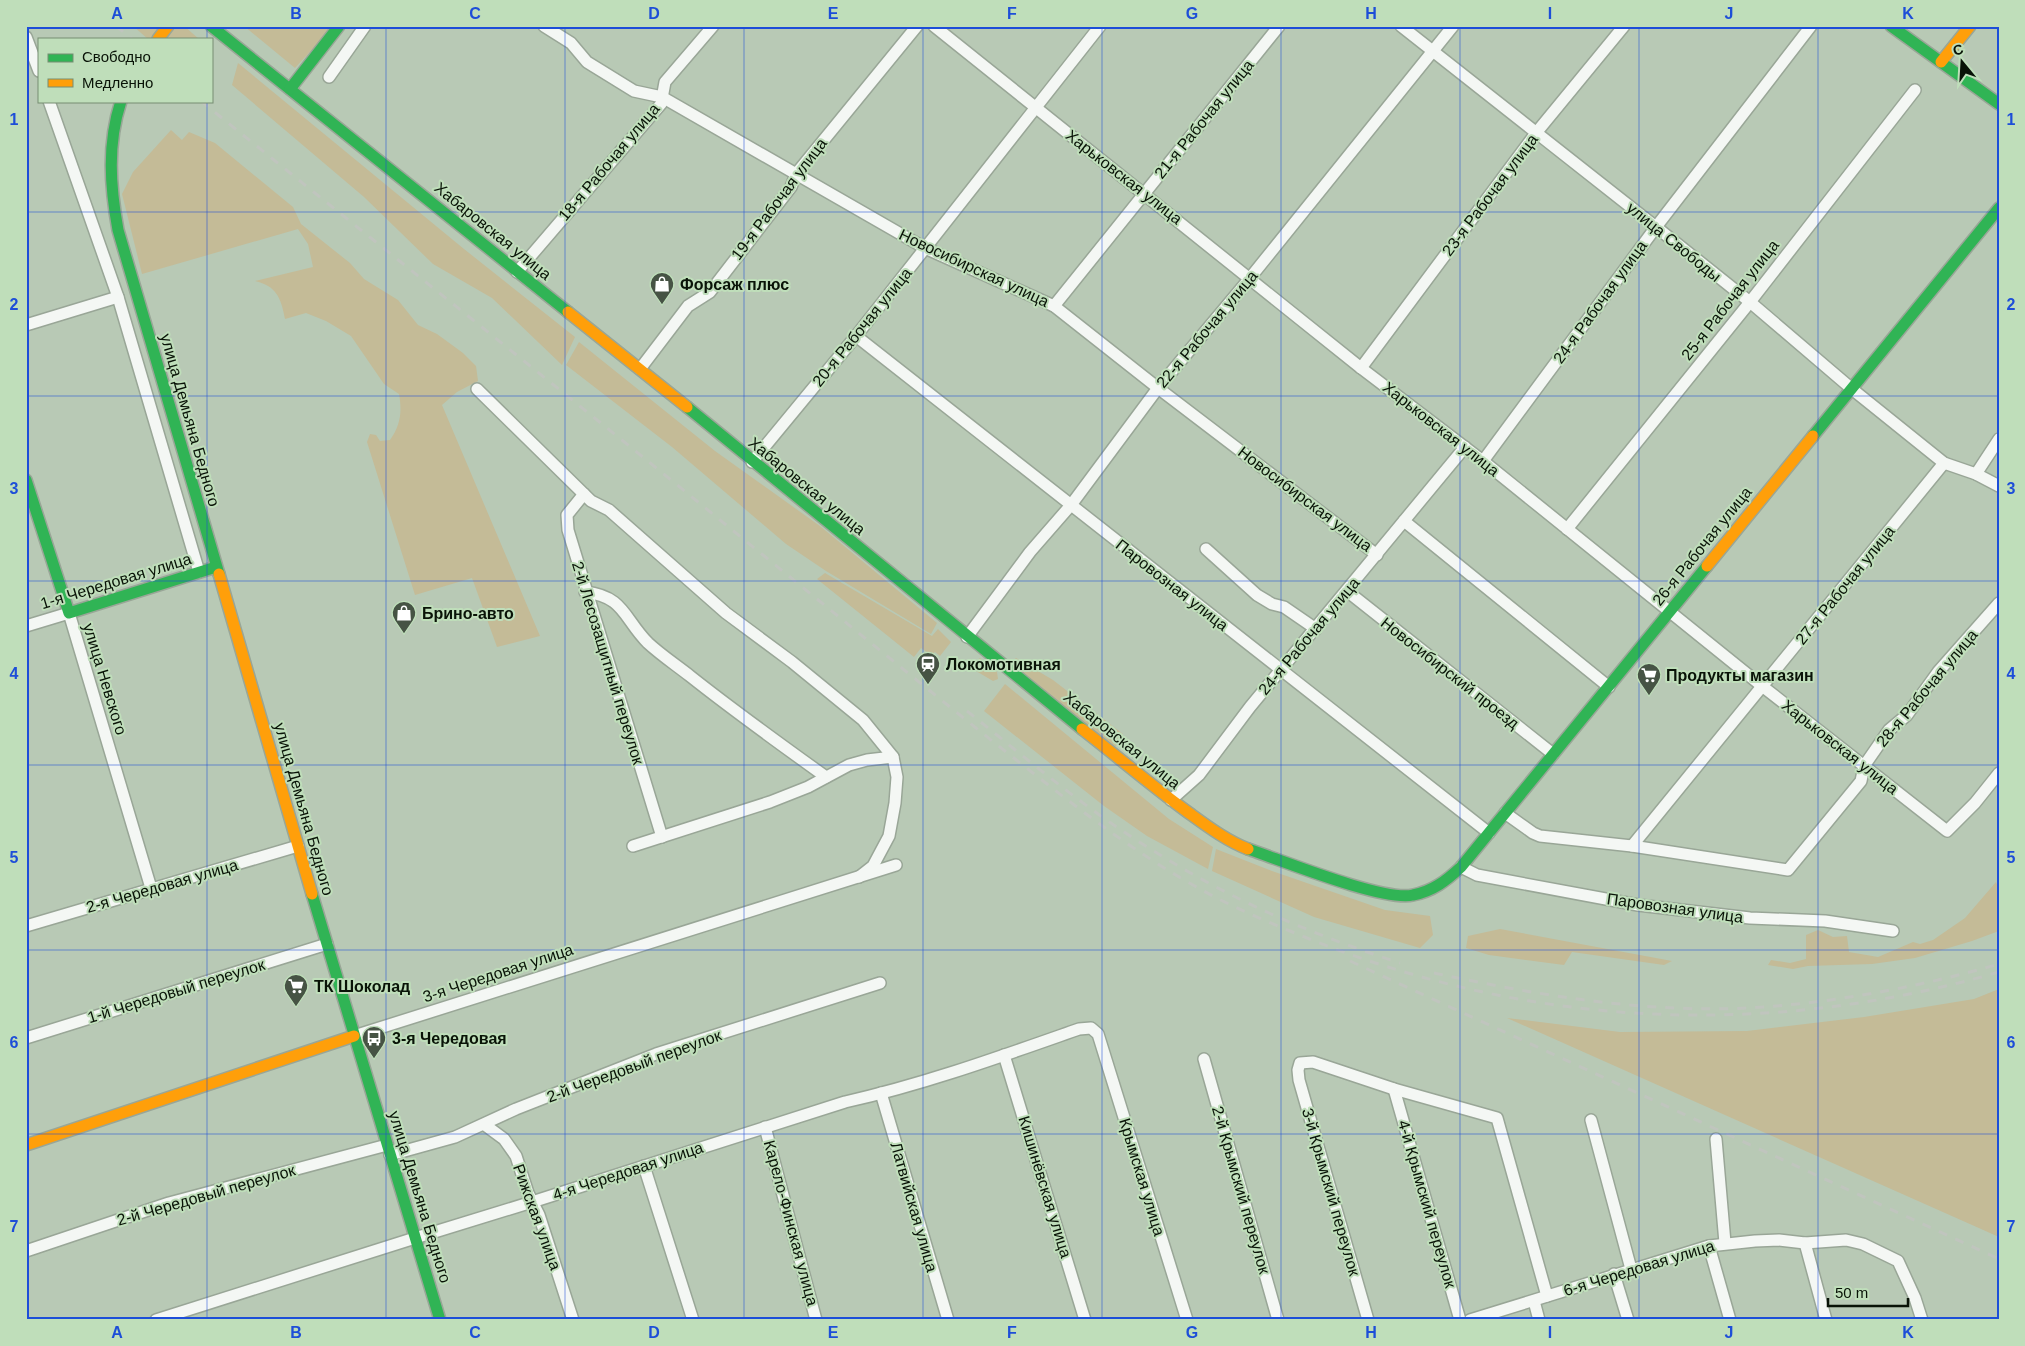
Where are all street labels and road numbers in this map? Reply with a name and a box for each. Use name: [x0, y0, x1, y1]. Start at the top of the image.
street label: 21-я Рабочая улица: [1151, 56, 1257, 182]
street label: 18-я Рабочая улица: [555, 100, 663, 224]
street label: Харьковская улица: [1063, 126, 1185, 228]
street label: 23-я Рабочая улица: [1439, 131, 1541, 259]
street label: 19-я Рабочая улица: [728, 135, 830, 263]
street label: Хабаровская улица: [431, 179, 555, 283]
street label: улица Свободы: [1624, 199, 1724, 285]
street label: Новосибирская улица: [897, 226, 1052, 310]
street label: 24-я Рабочая улица: [1550, 237, 1650, 367]
street label: 25-я Рабочая улица: [1678, 237, 1782, 363]
street label: 20-я Рабочая улица: [809, 264, 915, 390]
street label: 22-я Рабочая улица: [1153, 267, 1261, 391]
street label: улица Демьяна Бедного: [157, 332, 223, 508]
street label: Харьковская улица: [1380, 378, 1502, 480]
street label: Хабаровская улица: [745, 434, 869, 538]
street label: Новосибирская улица: [1235, 443, 1375, 555]
street label: 26-я Рабочая улица: [1649, 483, 1755, 609]
street label: 27-я Рабочая улица: [1792, 522, 1898, 648]
street label: Паровозная улица: [1113, 536, 1231, 634]
street label: 1-я Чередовая улица: [38, 550, 194, 612]
street label: 2-й Лесозащитный переулок: [569, 559, 647, 768]
street label: 24-я Рабочая улица: [1255, 574, 1363, 698]
street label: Новосибирский проезд: [1378, 614, 1523, 733]
street label: улица Невского: [80, 621, 130, 737]
street label: 28-я Рабочая улица: [1873, 626, 1981, 750]
street label: Хабаровская улица: [1060, 688, 1184, 792]
street label: Харьковская улица: [1779, 696, 1901, 798]
street label: улица Демьяна Бедного: [271, 721, 337, 897]
street label: 2-я Чередовая улица: [84, 856, 240, 916]
street label: Паровозная улица: [1606, 890, 1744, 926]
street label: 3-я Чередовая улица: [421, 941, 575, 1005]
street label: 1-й Чередовый переулок: [85, 956, 268, 1026]
street label: 2-й Чередовый переулок: [544, 1026, 725, 1106]
street label: 2-й Крымский переулок: [1209, 1104, 1273, 1277]
street label: 3-й Крымский переулок: [1299, 1106, 1363, 1279]
street label: улица Демьяна Бедного: [386, 1109, 454, 1285]
street label: Кишинёвская улица: [1015, 1114, 1075, 1260]
street label: Крымская улица: [1116, 1116, 1168, 1238]
street label: 4-й Крымский переулок: [1395, 1118, 1459, 1291]
street label: Карело-Финская улица: [761, 1138, 821, 1308]
street label: 4-я Чередовая улица: [551, 1139, 705, 1203]
street label: Латвийская улица: [887, 1140, 941, 1274]
street label: 2-й Чередовый переулок: [115, 1161, 298, 1229]
street label: Рижская улица: [510, 1162, 564, 1272]
street label: 6-я Чередовая улица: [1561, 1237, 1717, 1299]

